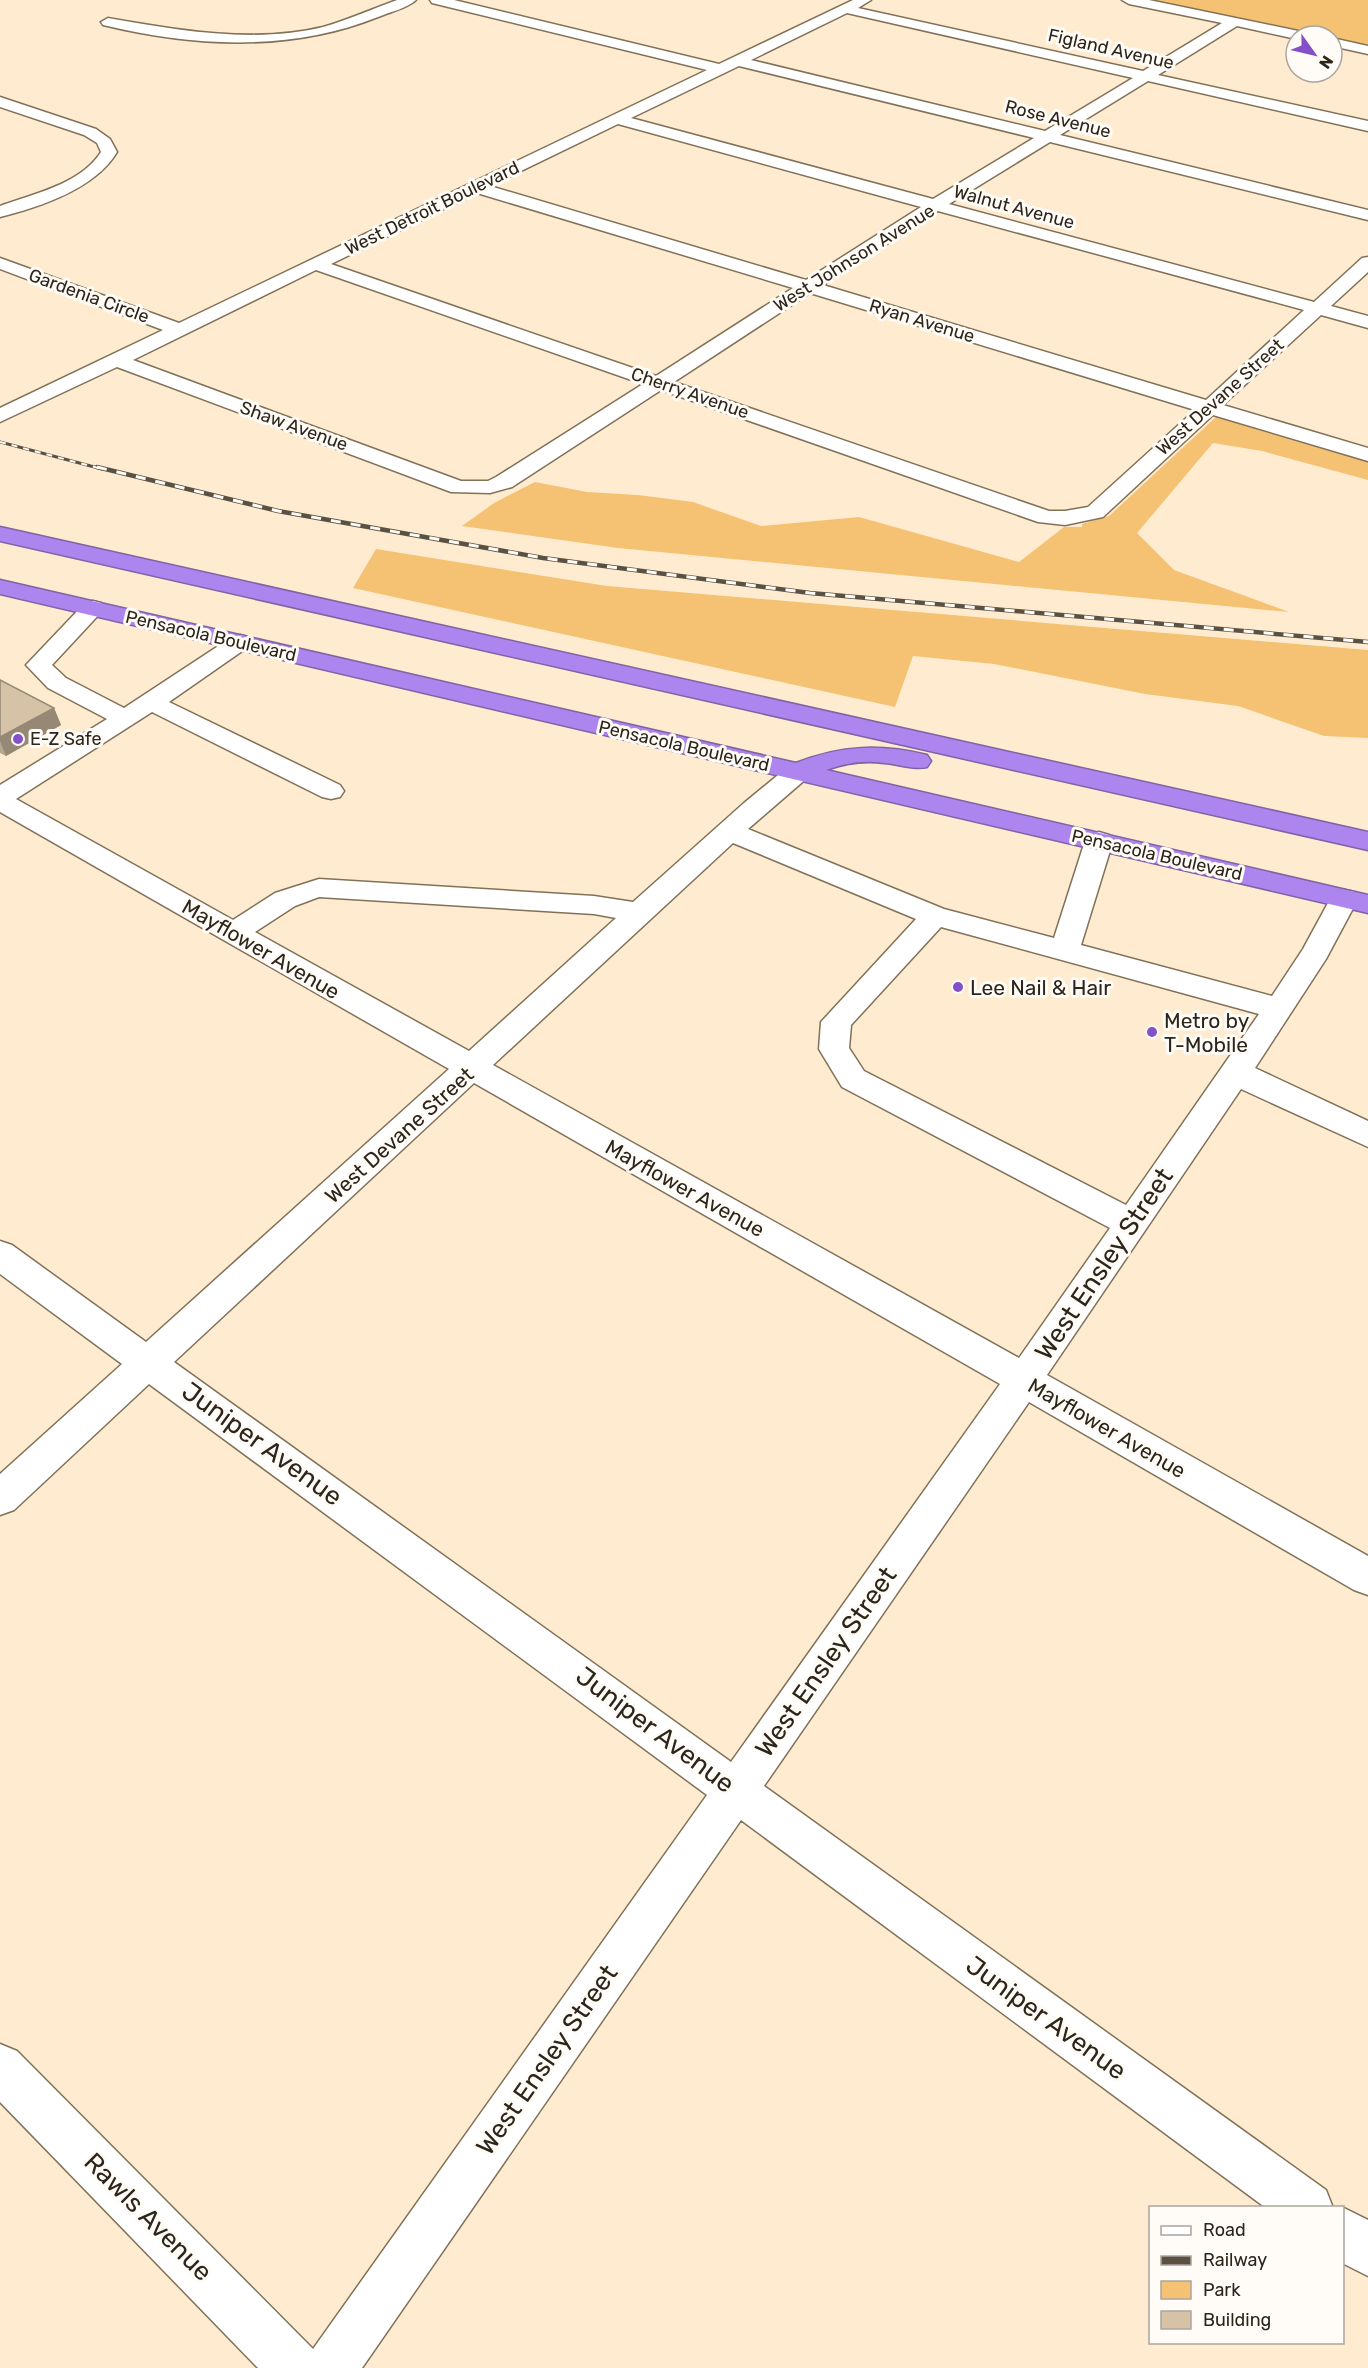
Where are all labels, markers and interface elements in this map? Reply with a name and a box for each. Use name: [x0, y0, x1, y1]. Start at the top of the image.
street label: Figland Avenue: [1046, 24, 1176, 74]
north arrow: [1284, 24, 1344, 84]
text: N: [1315, 52, 1337, 72]
street label: Rose Avenue: [1003, 95, 1113, 143]
street label: West Detroit Boulevard: [341, 156, 523, 260]
street label: Walnut Avenue: [951, 180, 1077, 234]
street label: West Johnson Avenue: [769, 199, 939, 317]
street label: Gardenia Circle: [26, 264, 152, 328]
street label: Ryan Avenue: [867, 295, 977, 347]
street label: West Devane Street: [1152, 334, 1288, 460]
street label: Cherry Avenue: [628, 363, 752, 423]
street label: Shaw Avenue: [237, 396, 351, 456]
street label: Pensacola Boulevard: [123, 606, 299, 666]
street label: Pensacola Boulevard: [596, 716, 772, 776]
place label: E-Z Safe: [30, 728, 102, 750]
marker: E-Z Safe: [11, 732, 25, 746]
street label: Pensacola Boulevard: [1069, 825, 1245, 885]
street label: Mayflower Avenue: [178, 894, 344, 1004]
place label: Lee Nail & Hair: [970, 975, 1111, 1000]
marker: Lee Nail & Hair: [951, 980, 965, 994]
place label: Metro by T-Mobile: [1164, 1008, 1250, 1057]
marker: Metro by T-Mobile: [1145, 1025, 1159, 1039]
street label: West Devane Street: [320, 1062, 478, 1208]
street label: Mayflower Avenue: [601, 1134, 769, 1242]
street label: West Ensley Street: [1028, 1162, 1180, 1366]
street label: Mayflower Avenue: [1024, 1373, 1190, 1483]
street label: Juniper Avenue: [176, 1376, 348, 1512]
street label: West Ensley Street: [749, 1561, 903, 1763]
street label: Juniper Avenue: [570, 1660, 740, 1800]
street label: Juniper Avenue: [960, 1950, 1132, 2086]
street label: West Ensley Street: [470, 1959, 624, 2161]
street label: Rawls Avenue: [77, 2146, 219, 2288]
legend: [1149, 2206, 1344, 2344]
text: Road: [1203, 2219, 1246, 2241]
text: Railway: [1203, 2249, 1267, 2271]
text: Park: [1203, 2279, 1241, 2301]
text: Building: [1203, 2309, 1271, 2331]

